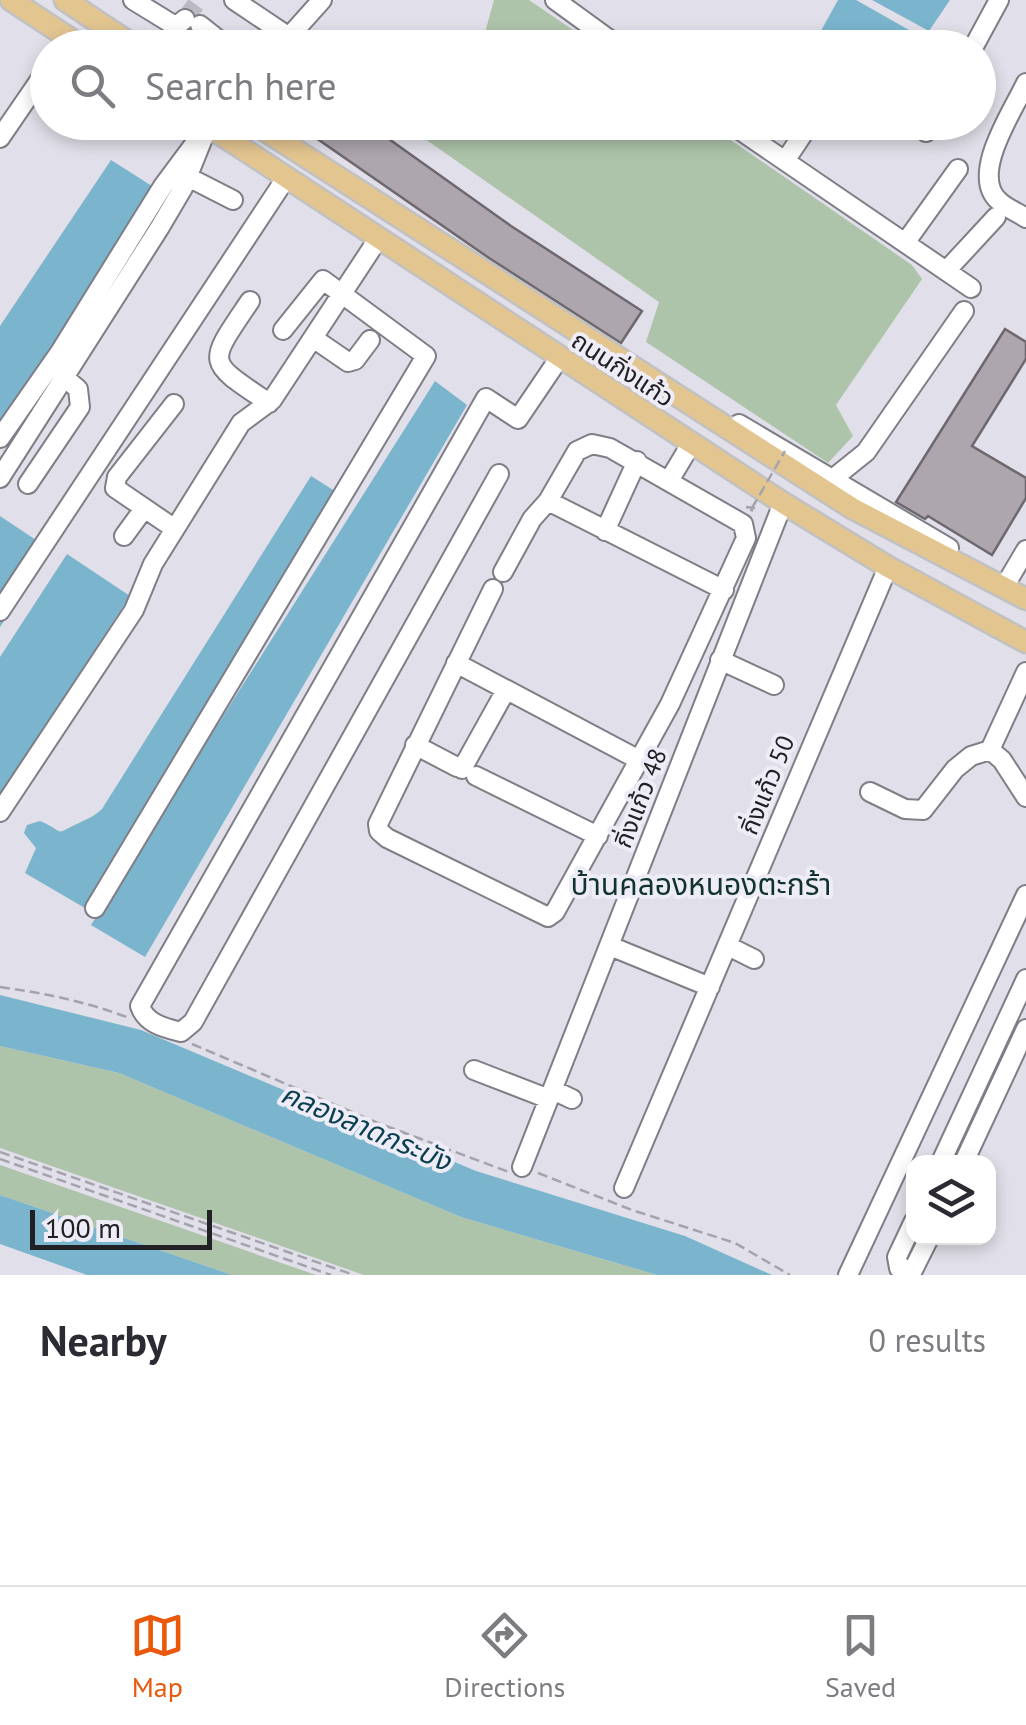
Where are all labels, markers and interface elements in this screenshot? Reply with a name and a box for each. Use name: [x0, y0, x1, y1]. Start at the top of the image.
search box: [30, 30, 996, 140]
icon: search: [65, 58, 120, 113]
text: Search here: [145, 61, 337, 110]
street label: ถนนกิ่งแก้ว: [566, 324, 680, 414]
street label: กิ่งแก้ว 50: [733, 731, 801, 839]
street label: กิ่งแก้ว 48: [606, 744, 674, 852]
district label: บ้านคลองหนองตะกร้า: [571, 864, 831, 903]
water label: คลองลาดกระบัง: [276, 1074, 458, 1180]
map controls: [906, 1155, 996, 1245]
button: layers: [906, 1155, 996, 1245]
scale bar: [30, 1205, 212, 1250]
text: 100 m: [45, 1209, 121, 1246]
text: Nearby: [40, 1313, 167, 1368]
text: 0 results: [868, 1319, 986, 1361]
tab: Map: [130, 1608, 185, 1705]
tab: Directions: [444, 1608, 565, 1705]
tab: Saved: [825, 1608, 896, 1705]

